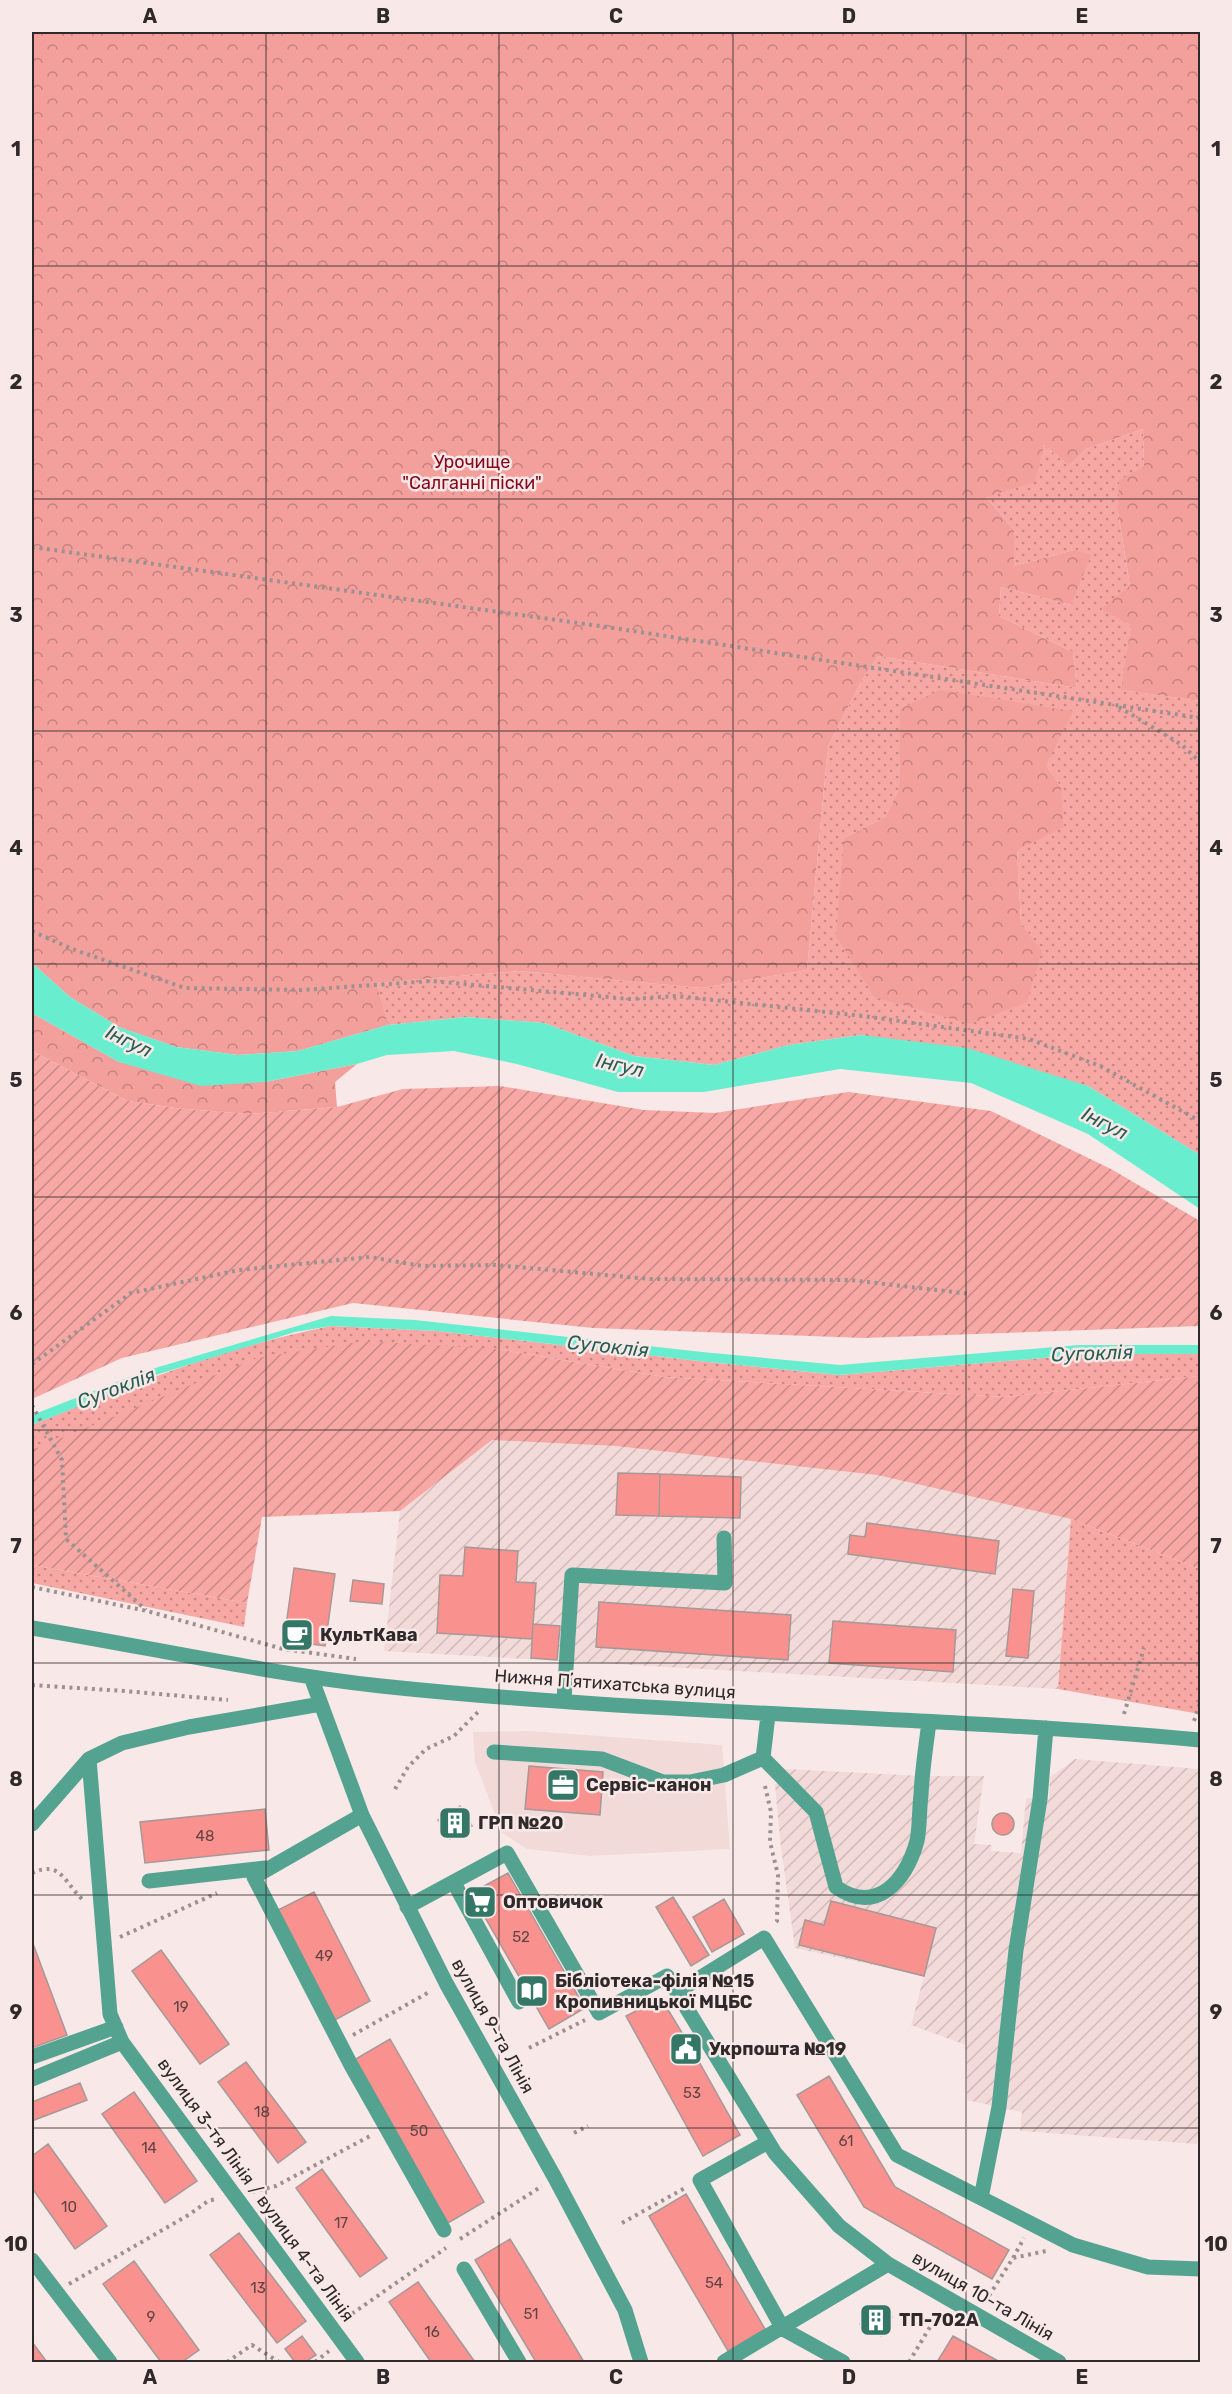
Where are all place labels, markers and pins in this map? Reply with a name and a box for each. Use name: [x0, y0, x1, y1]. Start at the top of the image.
cafe icon: КультКава: [279, 1617, 315, 1653]
place label: КультКава: [320, 1624, 418, 1646]
office icon: Сервіс-канон: [545, 1767, 581, 1803]
place label: Сервіс-канон: [586, 1774, 711, 1796]
building icon: ГРП №20: [437, 1805, 473, 1841]
place label: ГРП №20: [478, 1812, 564, 1834]
supermarket icon: Оптовичок: [462, 1884, 498, 1920]
place label: Оптовичок: [503, 1891, 603, 1913]
place label: Бібліотека-філія №15 Кропивницької МЦБС: [555, 1970, 754, 2013]
library icon: Бібліотека-філія №15 Кропивницької МЦБС: [514, 1973, 550, 2009]
public building icon: Укрпошта №19: [668, 2031, 704, 2067]
place label: Укрпошта №19: [709, 2038, 846, 2060]
building icon: ТП-702А: [858, 2302, 894, 2338]
place label: ТП-702А: [899, 2309, 979, 2331]

